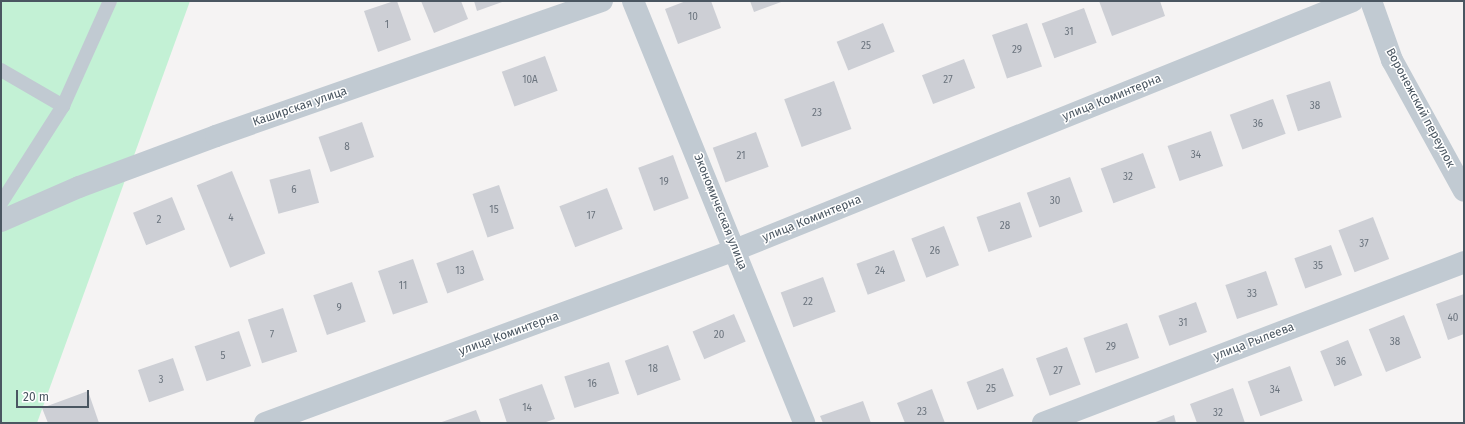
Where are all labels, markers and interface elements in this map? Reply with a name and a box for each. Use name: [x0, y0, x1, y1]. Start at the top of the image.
house number: 10: [688, 12, 698, 24]
house number: 1: [385, 20, 389, 32]
house number: 31: [1064, 27, 1074, 39]
house number: 25: [861, 41, 871, 53]
house number: 29: [1012, 45, 1022, 57]
street label: Воронежский переулок: [1382, 46, 1458, 170]
street label: улица Коминтерна: [1060, 72, 1164, 124]
house number: 10А: [522, 75, 538, 87]
house number: 27: [943, 75, 953, 87]
street label: Каширская улица: [251, 84, 349, 130]
house number: 38: [1310, 101, 1320, 113]
house number: 23: [812, 108, 822, 120]
house number: 36: [1253, 119, 1263, 131]
house number: 8: [344, 142, 350, 154]
house number: 34: [1191, 150, 1201, 162]
house number: 21: [736, 151, 746, 163]
street label: Экономическая улица: [690, 152, 750, 272]
house number: 32: [1123, 172, 1133, 184]
house number: 19: [659, 177, 669, 189]
house number: 6: [291, 185, 297, 197]
street label: улица Коминтерна: [760, 193, 864, 245]
house number: 30: [1050, 196, 1060, 208]
house number: 15: [489, 205, 499, 217]
house number: 17: [587, 211, 595, 223]
house number: 4: [228, 213, 234, 225]
house number: 2: [157, 215, 161, 227]
house number: 28: [1000, 221, 1010, 233]
house number: 37: [1359, 239, 1369, 251]
house number: 26: [930, 246, 940, 258]
house number: 35: [1313, 261, 1323, 273]
house number: 13: [455, 266, 465, 278]
house number: 24: [875, 266, 885, 278]
house number: 11: [399, 281, 407, 293]
house number: 33: [1247, 289, 1257, 301]
house number: 22: [803, 297, 813, 309]
house number: 9: [336, 303, 342, 315]
street label: улица Коминтерна: [457, 309, 561, 359]
house number: 40: [1448, 313, 1458, 325]
house number: 31: [1178, 318, 1188, 330]
street label: улица Рылеева: [1212, 320, 1296, 364]
house number: 7: [270, 330, 274, 342]
house number: 20: [714, 330, 724, 342]
house number: 38: [1390, 337, 1400, 349]
house number: 29: [1106, 342, 1116, 354]
house number: 5: [220, 351, 226, 363]
house number: 36: [1336, 357, 1346, 369]
house number: 18: [648, 364, 658, 376]
house number: 27: [1053, 366, 1063, 378]
house number: 3: [159, 375, 163, 387]
house number: 16: [587, 379, 597, 391]
scale bar: [18, 382, 91, 408]
house number: 25: [986, 384, 996, 396]
house number: 34: [1270, 385, 1280, 397]
text: 20 m: [23, 390, 49, 404]
house number: 14: [522, 403, 532, 415]
house number: 23: [917, 407, 927, 419]
house number: 32: [1213, 408, 1223, 420]

